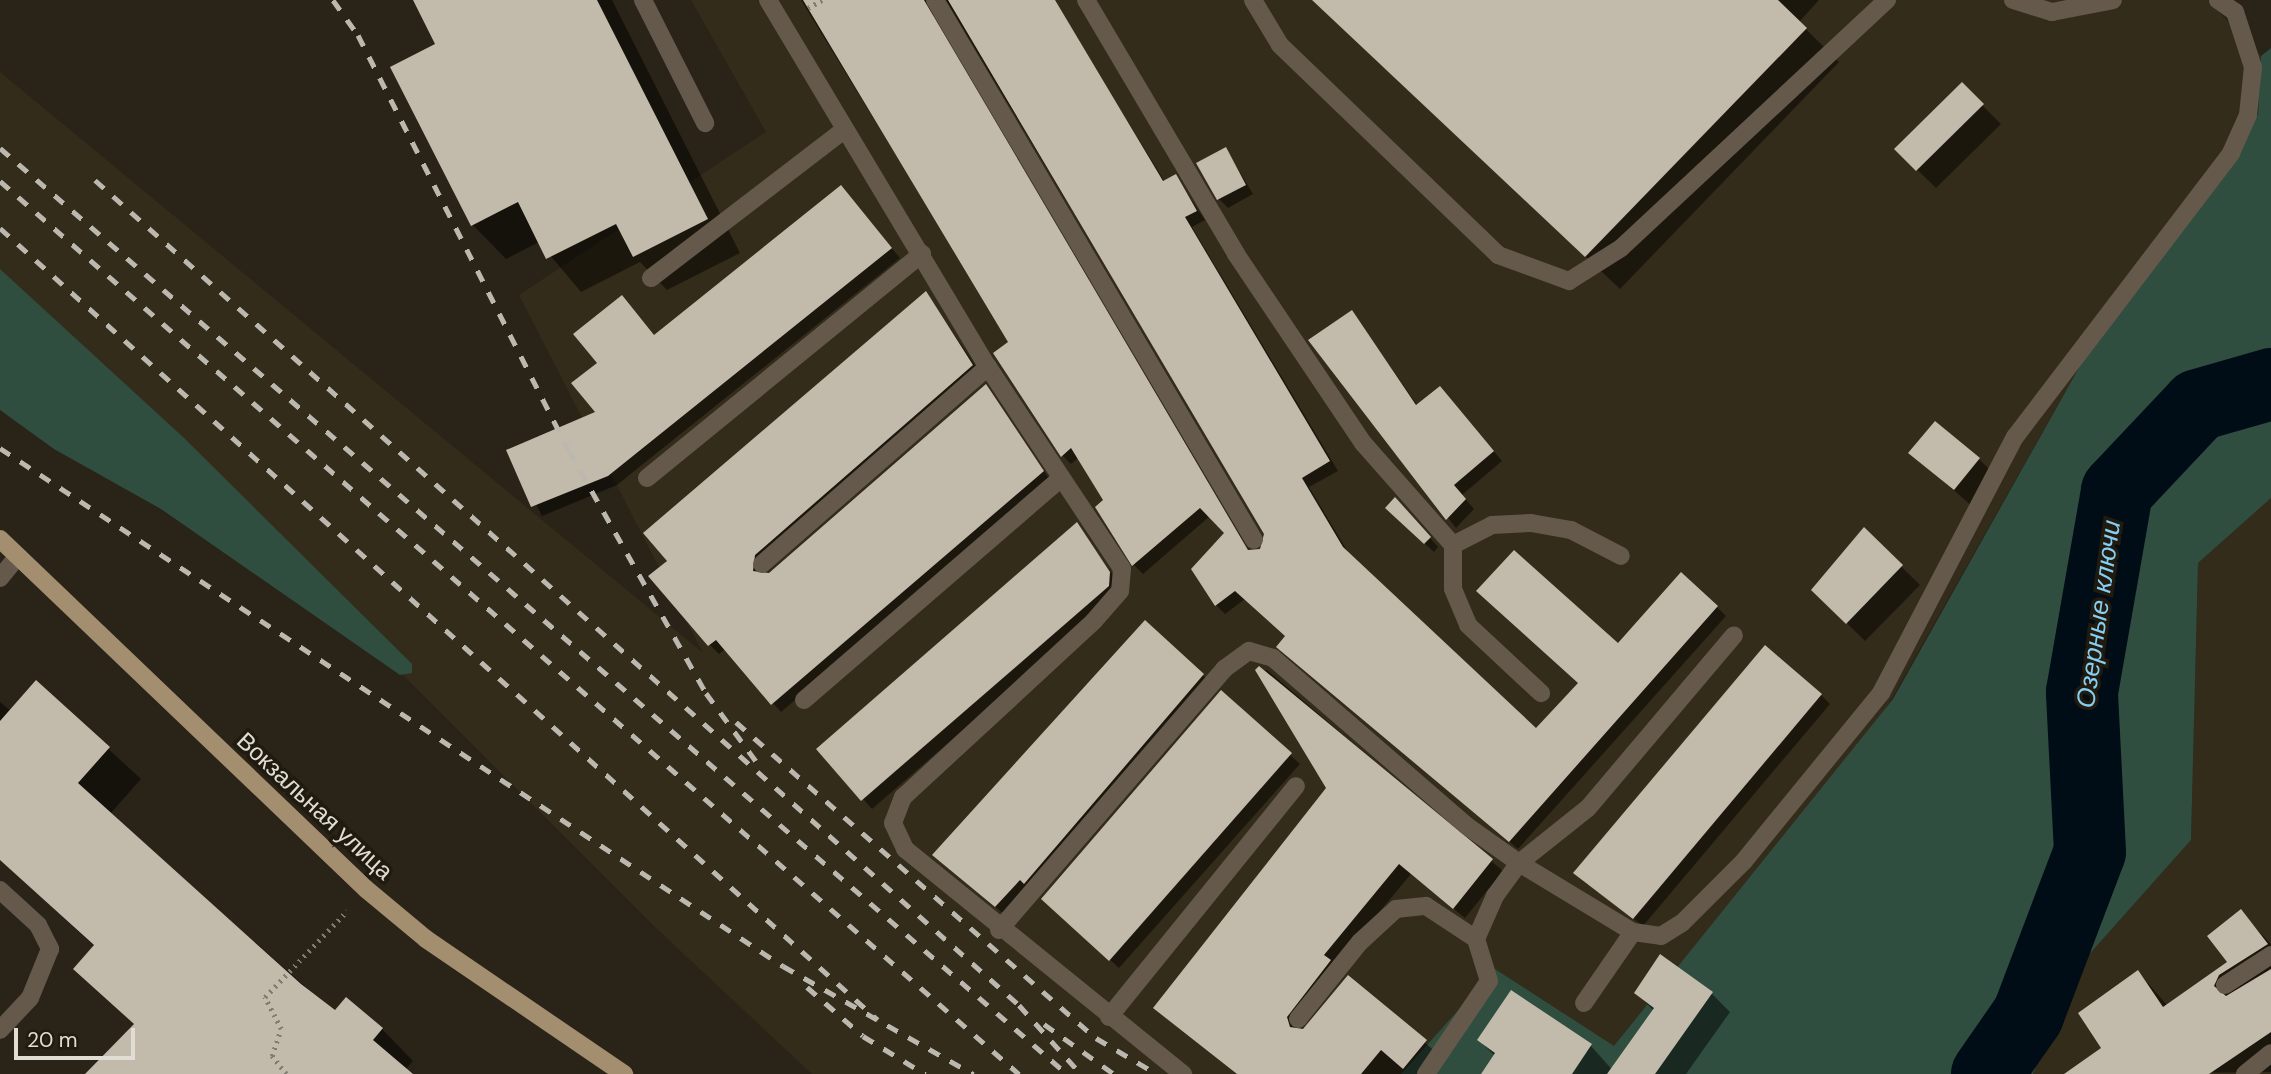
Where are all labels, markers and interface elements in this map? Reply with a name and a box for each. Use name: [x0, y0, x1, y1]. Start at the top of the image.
water label: Озерные ключи: [2070, 518, 2128, 710]
street label: Вокзальная улица: [231, 726, 399, 886]
scale bar: [18, 1014, 138, 1058]
text: 20 m: [27, 1026, 78, 1054]

